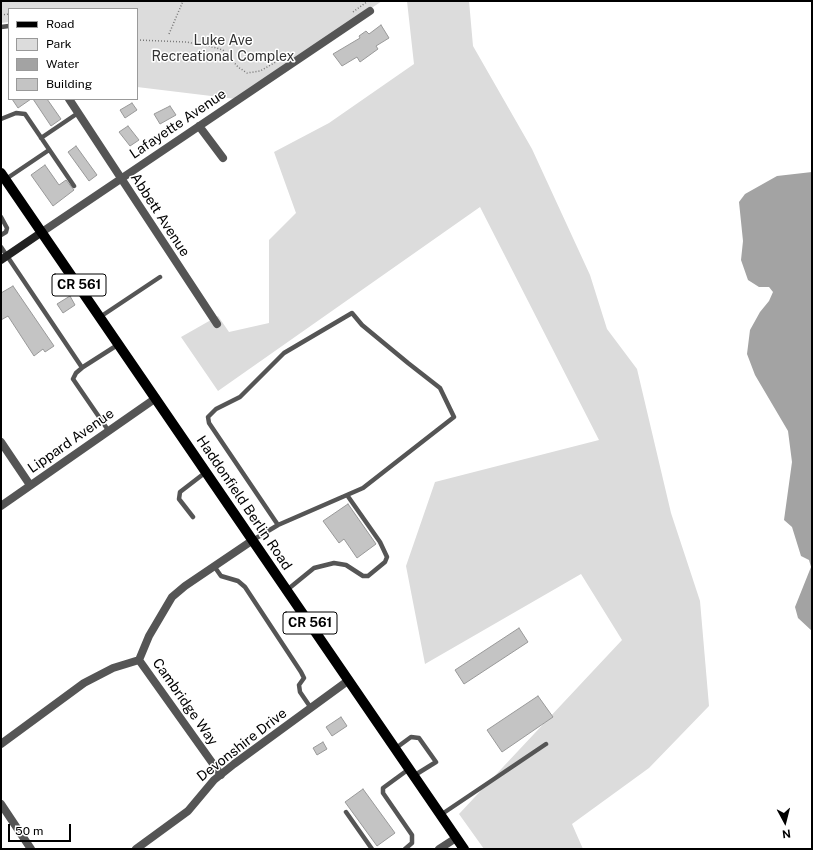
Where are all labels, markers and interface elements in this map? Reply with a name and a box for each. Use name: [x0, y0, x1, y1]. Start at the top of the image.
legend: [8, 8, 138, 100]
text: Road: [46, 17, 74, 31]
park label: Luke Ave Recreational Complex: [152, 33, 294, 66]
text: Park: [46, 37, 72, 51]
text: Water: [46, 57, 79, 71]
text: Building: [46, 77, 92, 91]
street label: Lafayette Avenue: [127, 85, 229, 163]
street label: Abbett Avenue: [127, 170, 193, 260]
road number: CR 561: [52, 274, 106, 296]
street label: Lippard Avenue: [25, 405, 117, 477]
street label: Haddonfield Berlin Road: [193, 433, 295, 573]
road number: CR 561: [283, 612, 337, 634]
street label: Cambridge Way: [149, 655, 221, 749]
street label: Devonshire Drive: [194, 705, 290, 785]
north arrow: [765, 802, 805, 842]
scale bar: [10, 816, 73, 842]
text: 50 m: [15, 824, 43, 838]
text: N: [781, 827, 791, 840]

